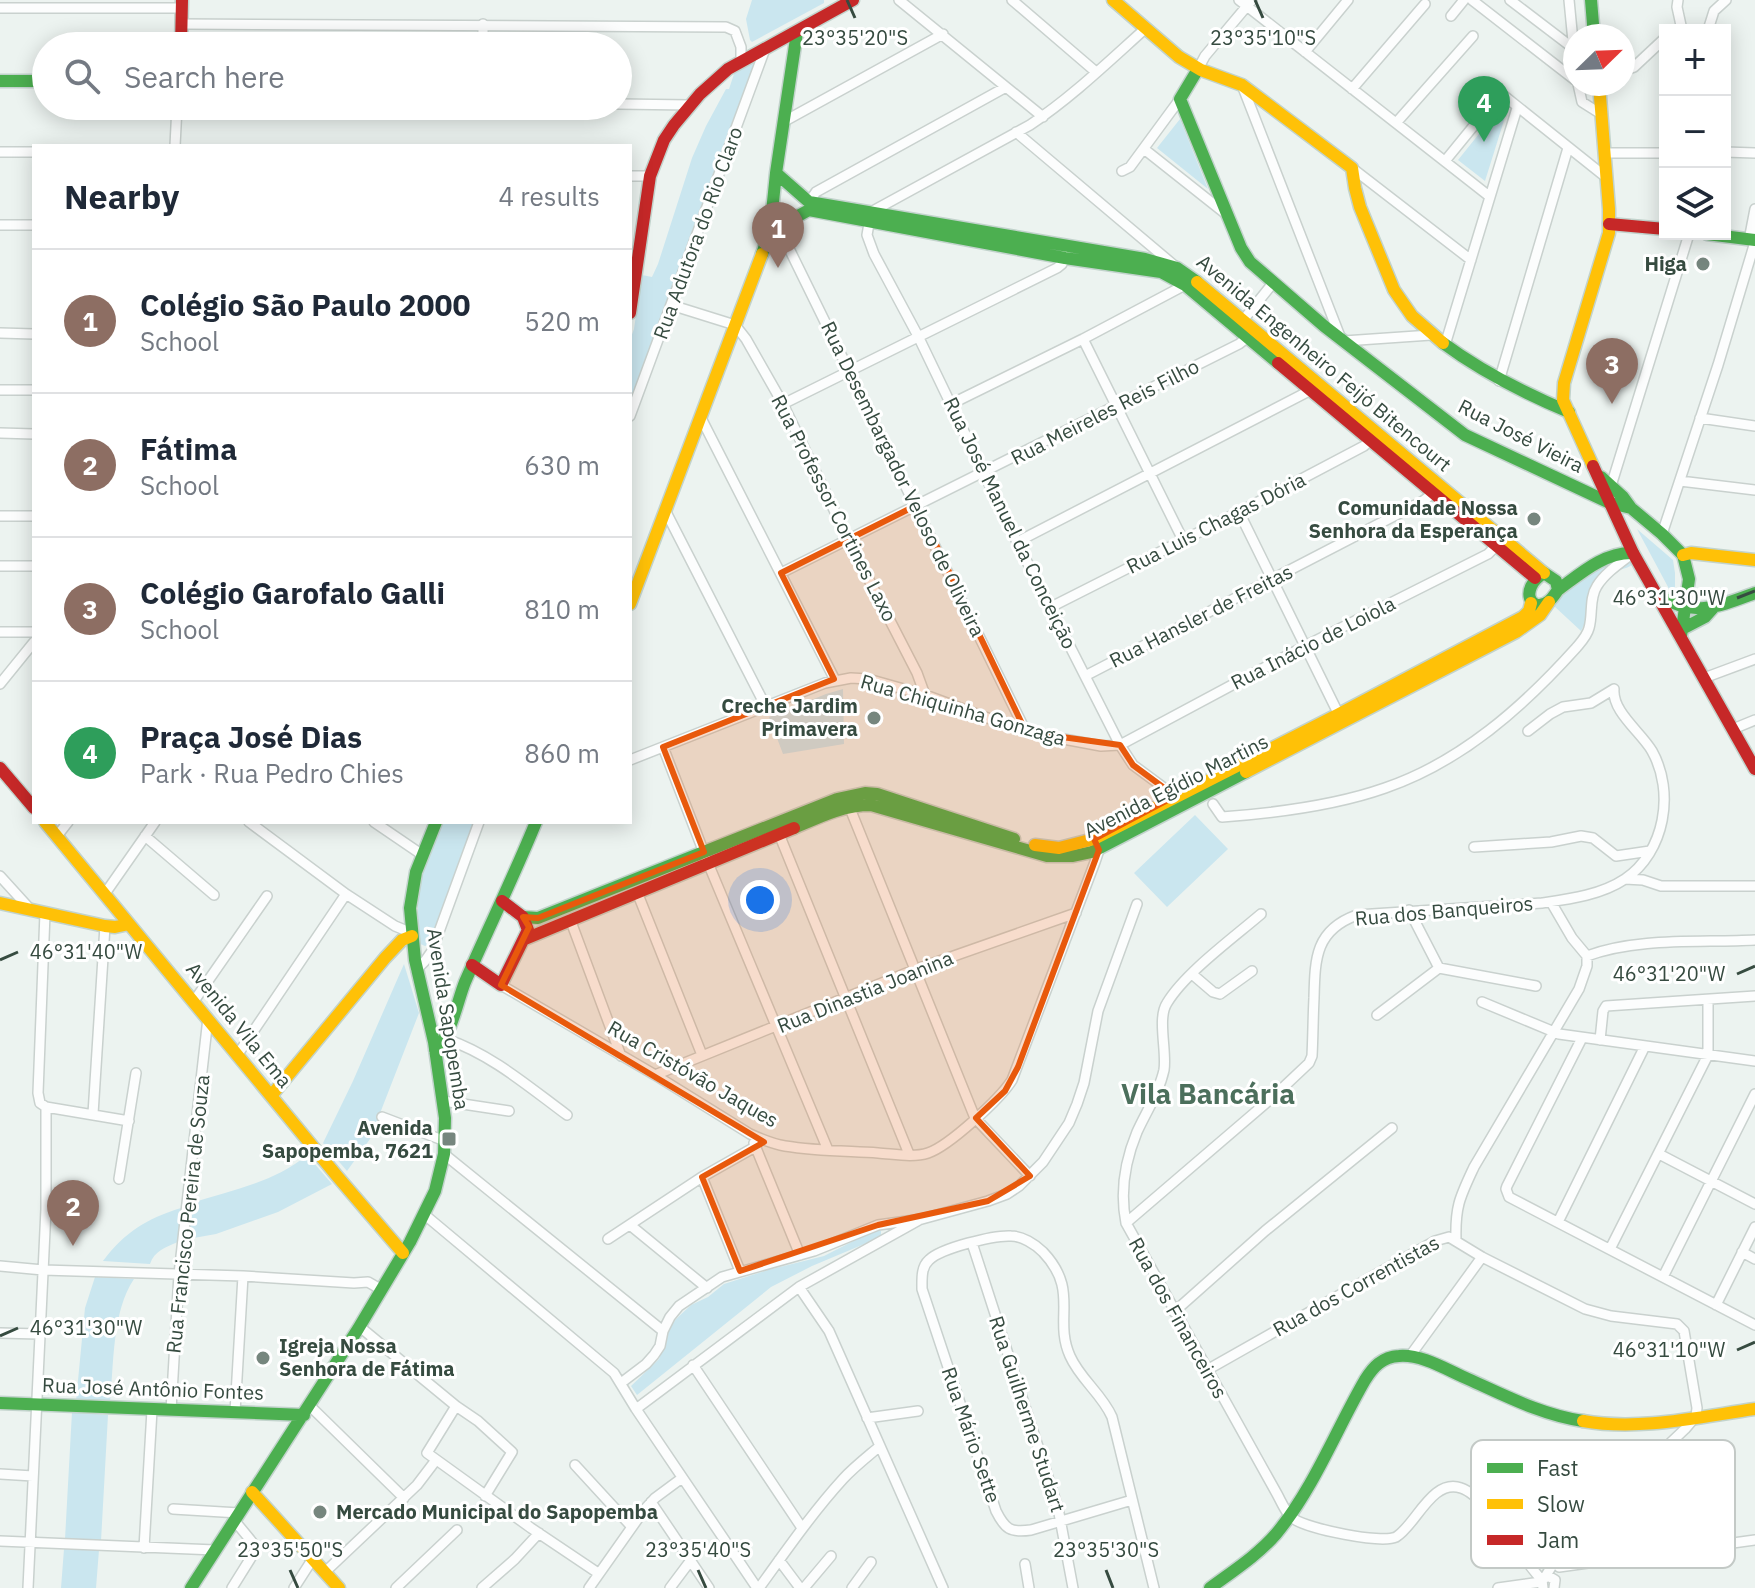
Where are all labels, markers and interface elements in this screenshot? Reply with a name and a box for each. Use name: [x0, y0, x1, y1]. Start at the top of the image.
text: 23°35'20"S: [802, 24, 908, 51]
text: 23°35'10"S: [1210, 24, 1316, 51]
north arrow: [1563, 24, 1635, 96]
map controls: [1659, 24, 1731, 240]
button: +: [1659, 24, 1731, 96]
search box: [32, 32, 632, 120]
icon: search: [60, 54, 104, 98]
text: Search here: [124, 57, 285, 96]
pin: 4: [1458, 76, 1510, 142]
button: −: [1659, 96, 1731, 168]
street label: Rua Adutora do Rio Claro: [646, 123, 749, 343]
button: layers: [1659, 168, 1731, 240]
text: Nearby: [64, 174, 179, 218]
text: 4 results: [498, 179, 600, 213]
pin: 1: [752, 202, 804, 268]
street label: Avenida Engenheiro Feijó Bitencourt: [1191, 248, 1457, 477]
place label: Higa: [1644, 250, 1687, 277]
marker: Higa: [1694, 255, 1712, 273]
text: Colégio São Paulo 2000: [140, 285, 471, 324]
text: 1: [82, 304, 98, 338]
text: 520 m: [524, 304, 600, 338]
street label: Rua Desembargador Veloso de Oliveira: [815, 317, 992, 641]
text: School: [140, 324, 219, 358]
pin: 3: [1586, 338, 1638, 404]
street label: Rua Meireles Reis Filho: [1006, 352, 1204, 471]
street label: Rua Professor Cortines Laxo: [765, 390, 904, 626]
street label: Rua José Manuel da Conceição: [938, 392, 1083, 653]
street label: Rua José Vieira: [1454, 392, 1589, 479]
text: Fátima: [140, 429, 237, 468]
text: 2: [82, 448, 98, 482]
text: 630 m: [524, 448, 600, 482]
street label: Rua Luis Chagas Dória: [1121, 465, 1310, 580]
text: School: [140, 468, 219, 502]
place label: Comunidade Nossa Senhora da Esperança: [1309, 494, 1518, 544]
marker: Comunidade Nossa Senhora da Esperança: [1525, 510, 1543, 528]
street label: Rua Hansler de Freitas: [1104, 558, 1297, 674]
text: Colégio Garofalo Galli: [140, 573, 445, 612]
text: 46°31'30"W: [1613, 584, 1726, 611]
street label: Rua Inácio de Loiola: [1226, 589, 1400, 696]
text: 3: [82, 592, 98, 626]
text: 810 m: [524, 592, 600, 626]
text: School: [140, 612, 219, 646]
street label: Rua Chiquinha Gonzaga: [858, 667, 1069, 752]
place label: Creche Jardim Primavera: [721, 692, 858, 742]
marker: Creche Jardim Primavera: [865, 709, 883, 727]
text: Praça José Dias: [140, 717, 362, 756]
street label: Avenida Egídio Martins: [1079, 727, 1273, 844]
text: 4: [82, 736, 98, 770]
text: 860 m: [524, 736, 600, 770]
text: Park · Rua Pedro Chies: [140, 756, 404, 790]
your location: [740, 880, 780, 920]
street label: Rua dos Banqueiros: [1354, 889, 1534, 932]
street label: Avenida Sapopemba: [421, 926, 476, 1112]
text: 46°31'40"W: [30, 938, 143, 965]
street label: Rua Dinastia Joanina: [773, 944, 957, 1039]
street label: Avenida Vila Ema: [180, 956, 299, 1093]
text: 46°31'20"W: [1613, 960, 1726, 987]
street label: Rua Cristóvão Jaques: [603, 1014, 783, 1133]
street label: Rua Francisco Pereira de Souza: [159, 1073, 216, 1355]
district label: Vila Bancária: [1121, 1075, 1295, 1112]
place label: Avenida Sapopemba, 7621: [262, 1114, 433, 1164]
marker: Avenida Sapopemba, 7621: [440, 1130, 458, 1148]
pin: 2: [47, 1180, 99, 1246]
street label: Rua dos Correntistas: [1268, 1229, 1444, 1343]
street label: Rua dos Financeiros: [1123, 1232, 1234, 1403]
street label: Rua Guilherme Studart: [983, 1312, 1072, 1515]
text: 46°31'30"W: [30, 1314, 143, 1341]
place label: Igreja Nossa Senhora de Fátima: [279, 1332, 455, 1382]
text: 46°31'10"W: [1613, 1336, 1726, 1363]
marker: Igreja Nossa Senhora de Fátima: [254, 1349, 272, 1367]
street label: Rua Mário Sette: [936, 1363, 1007, 1506]
street label: Rua José Antônio Fontes: [42, 1371, 264, 1406]
legend: [1471, 1440, 1735, 1568]
text: Fast: [1537, 1453, 1578, 1482]
text: Slow: [1537, 1489, 1585, 1518]
place label: Mercado Municipal do Sapopemba: [336, 1498, 658, 1525]
marker: Mercado Municipal do Sapopemba: [311, 1503, 329, 1521]
text: Jam: [1537, 1525, 1579, 1554]
text: 23°35'50"S: [237, 1536, 343, 1563]
text: 23°35'40"S: [645, 1536, 751, 1563]
text: 23°35'30"S: [1053, 1536, 1159, 1563]

